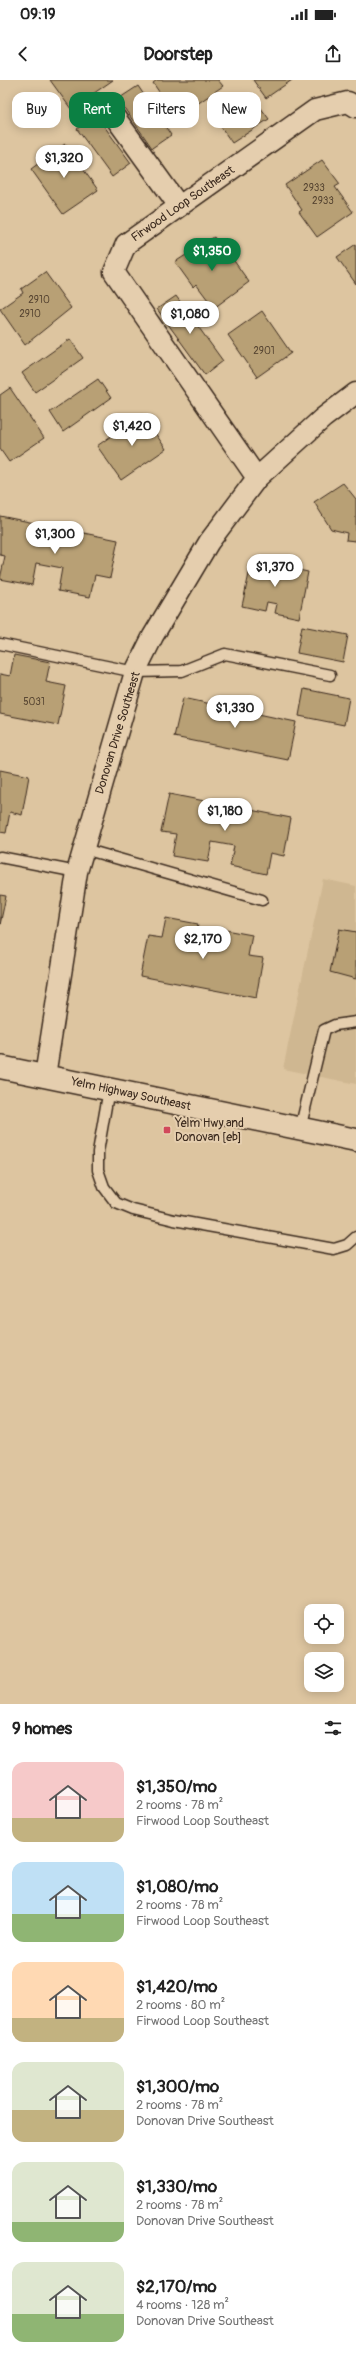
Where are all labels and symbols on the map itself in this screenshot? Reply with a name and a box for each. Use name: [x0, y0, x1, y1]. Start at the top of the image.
pin: $1,320: [31, 145, 97, 179]
street label: Firwood Loop Southeast: [128, 163, 238, 245]
house number: 2933: [303, 182, 325, 194]
house number: 2933: [312, 195, 334, 207]
pin: $1,350: [179, 238, 245, 272]
house number: 2910: [28, 294, 50, 306]
pin: $1,080: [157, 301, 223, 335]
house number: 2910: [19, 308, 41, 320]
house number: 2901: [253, 345, 275, 357]
pin: $1,420: [99, 413, 165, 447]
pin: $1,300: [22, 521, 88, 555]
pin: $1,370: [242, 554, 308, 588]
street label: Donovan Drive Southeast: [92, 670, 144, 796]
pin: $1,330: [202, 695, 268, 729]
house number: 5031: [23, 696, 45, 708]
pin: $1,180: [192, 798, 258, 832]
pin: $2,170: [170, 926, 236, 960]
street label: Yelm Highway Southeast: [69, 1074, 193, 1114]
place label: Yelm Hwy and Donovan [eb]: [174, 1116, 244, 1145]
marker: Yelm Hwy and Donovan [eb]: [162, 1125, 172, 1135]

